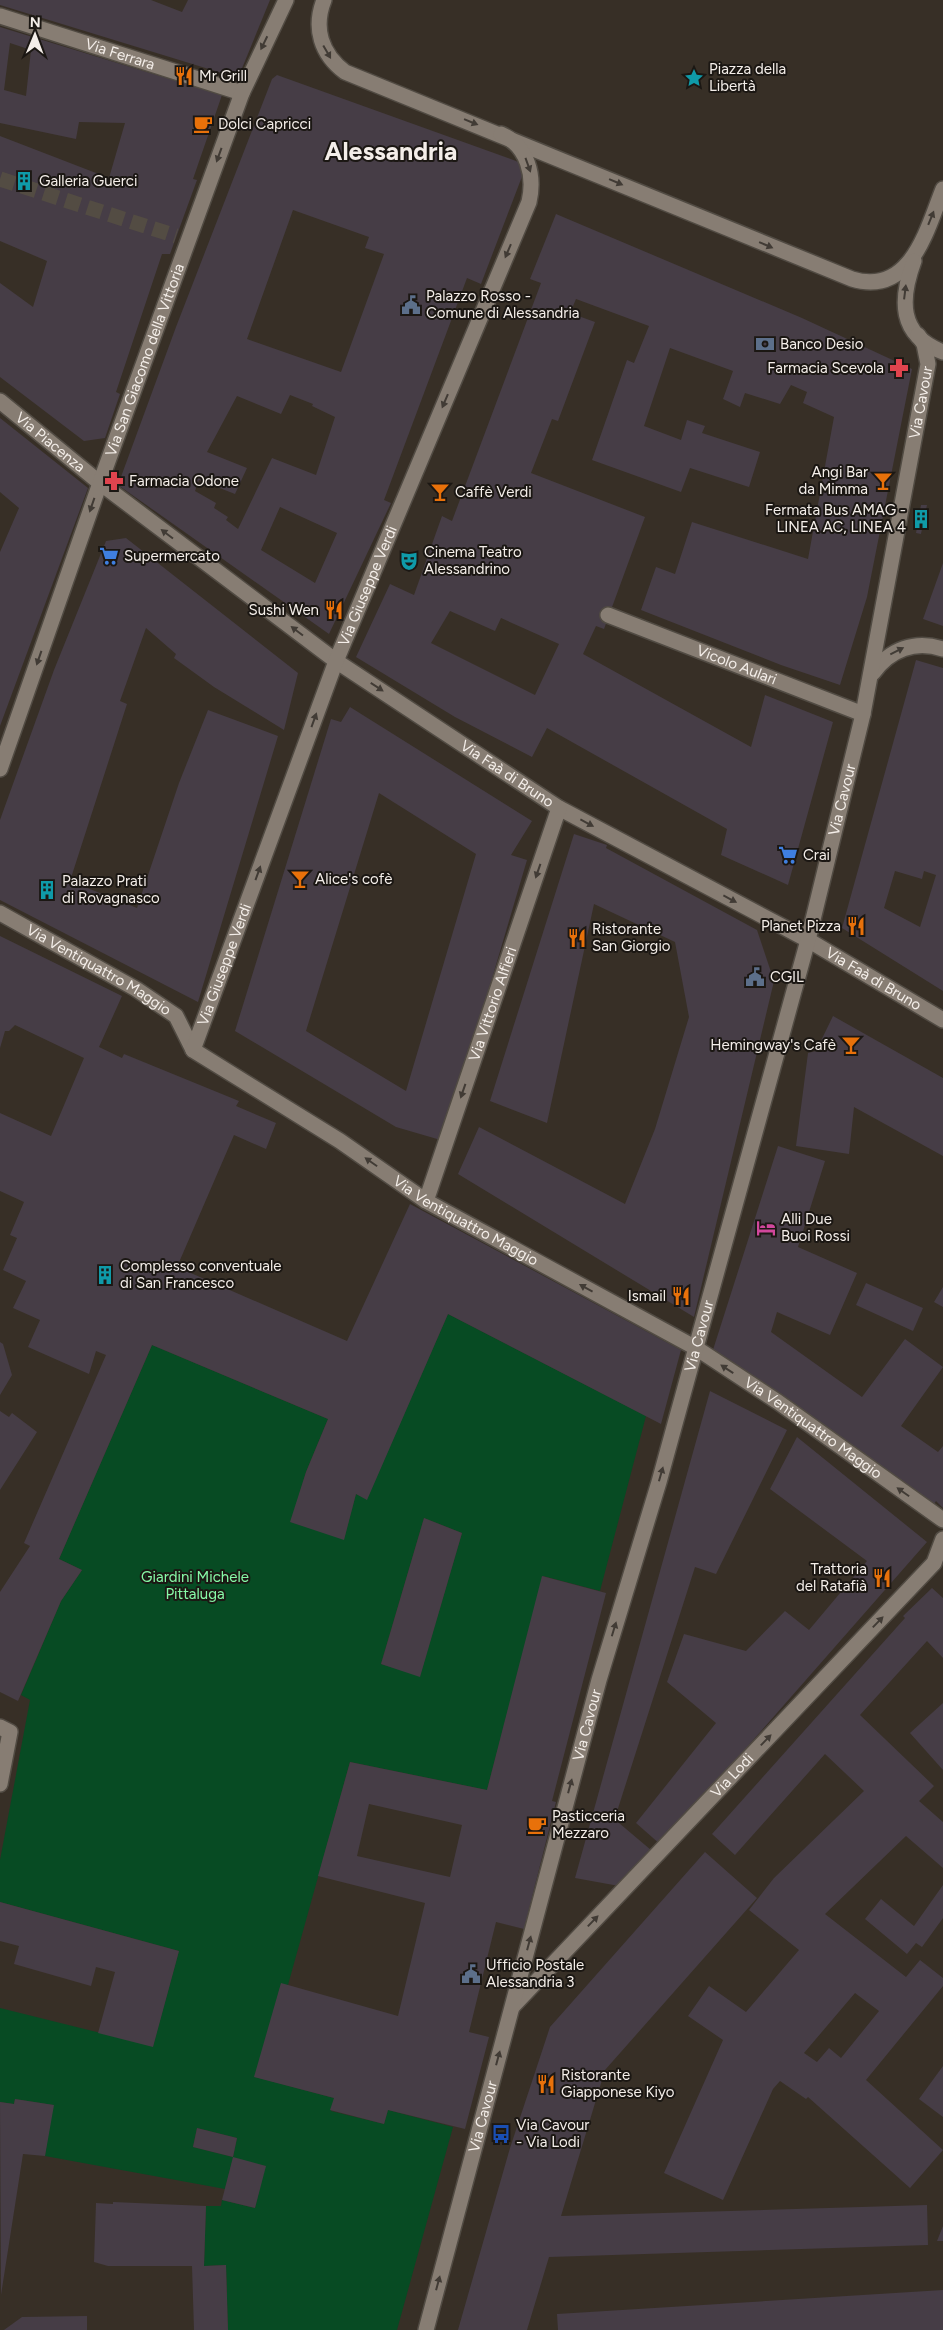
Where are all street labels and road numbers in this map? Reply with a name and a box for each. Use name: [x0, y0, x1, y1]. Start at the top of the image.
street label: Via Ferrara: [83, 35, 157, 74]
street label: Via San Giacomo della Vittoria: [101, 261, 188, 459]
street label: Via Cavour: [905, 365, 936, 440]
street label: Via Piacenza: [12, 408, 89, 476]
street label: Via Giuseppe Verdi: [334, 523, 401, 649]
street label: Vicolo Aulari: [694, 641, 779, 689]
street label: Via Faà di Bruno: [457, 737, 558, 811]
street label: Via Cavour: [825, 762, 860, 838]
street label: Via Giuseppe Verdi: [194, 901, 255, 1028]
street label: Via Ventiquattro Maggio: [23, 921, 175, 1019]
street label: Via Faà di Bruno: [822, 944, 925, 1014]
street label: Via Vittorio Alfieri: [465, 945, 520, 1063]
street label: Via Ventiquattro Maggio: [390, 1172, 542, 1270]
street label: Via Cavour: [681, 1298, 718, 1374]
street label: Via Ventiquattro Maggio: [741, 1373, 886, 1483]
street label: Via Cavour: [569, 1687, 605, 1763]
street label: Via Lodi: [707, 1750, 757, 1801]
street label: Via Cavour: [465, 2079, 501, 2154]

